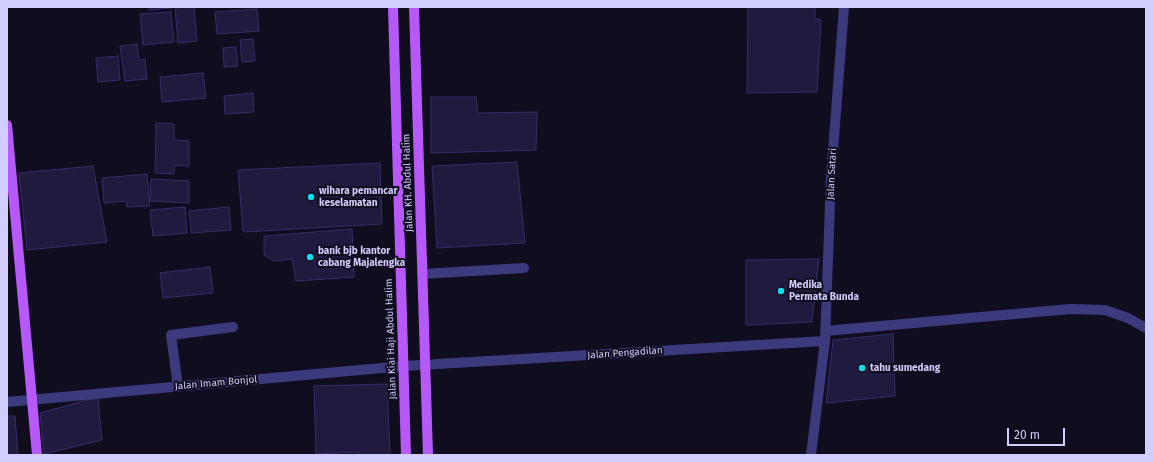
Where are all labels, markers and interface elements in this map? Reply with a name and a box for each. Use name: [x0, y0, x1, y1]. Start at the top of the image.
street label: Jalan KH. Abdul Halim: [400, 134, 416, 232]
street label: Jalan Satari: [825, 148, 839, 200]
place label: wihara pemancar keselamatan: [319, 185, 397, 208]
marker: wihara pemancar keselamatan: [306, 192, 316, 202]
place label: bank bjb kantor cabang Majalengka: [318, 245, 405, 268]
marker: bank bjb kantor cabang Majalengka: [305, 252, 315, 262]
street label: Jalan Kiai Haji Abdul Halim: [383, 278, 399, 400]
place label: Medika Permata Bunda: [789, 279, 859, 302]
marker: Medika Permata Bunda: [776, 286, 786, 296]
street label: Jalan Pengadilan: [587, 344, 663, 362]
place label: tahu sumedang: [870, 362, 940, 374]
marker: tahu sumedang: [857, 363, 867, 373]
street label: Jalan Imam Bonjol: [174, 373, 258, 393]
scale bar: [1009, 420, 1067, 446]
text: 20 m: [1014, 428, 1040, 442]

